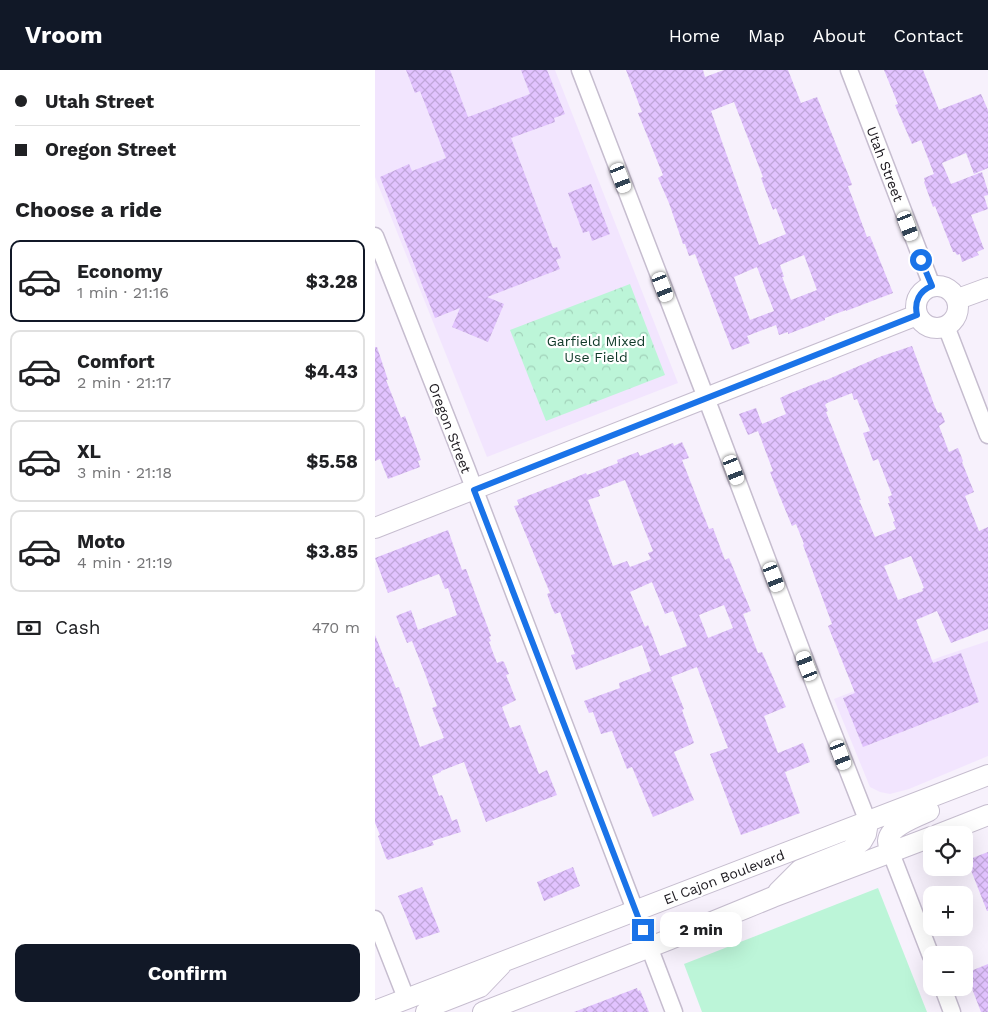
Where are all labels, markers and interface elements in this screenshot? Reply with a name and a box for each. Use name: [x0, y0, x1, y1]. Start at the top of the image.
text: Vroom: [25, 21, 103, 49]
text: Home: [669, 25, 720, 46]
text: Map: [748, 25, 785, 46]
text: About: [813, 25, 865, 46]
text: Contact: [893, 25, 963, 46]
text: Utah Street: [45, 90, 154, 113]
street label: Utah Street: [863, 124, 907, 204]
text: Oregon Street: [45, 138, 176, 161]
car: [608, 161, 633, 195]
text: Choose a ride: [15, 197, 162, 222]
car: [895, 209, 920, 243]
route start: [910, 249, 932, 271]
icon: car: [17, 259, 62, 304]
text: Economy: [77, 260, 162, 283]
text: $3.28: [306, 270, 358, 293]
car: [650, 270, 675, 304]
text: 1 min · 21:16: [77, 283, 169, 302]
park label: Garfield Mixed Use Field: [547, 333, 645, 365]
icon: car: [17, 349, 62, 394]
text: Comfort: [77, 350, 155, 373]
text: $4.43: [305, 360, 358, 383]
text: 2 min · 21:17: [77, 373, 171, 392]
street label: Oregon Street: [425, 381, 475, 476]
icon: car: [17, 439, 62, 484]
text: XL: [77, 440, 101, 463]
text: $5.58: [306, 450, 358, 473]
car: [721, 453, 746, 487]
text: 3 min · 21:18: [77, 463, 172, 482]
icon: car: [17, 529, 62, 574]
text: Moto: [77, 530, 125, 553]
text: $3.85: [306, 540, 358, 563]
text: 4 min · 21:19: [77, 553, 173, 572]
car: [761, 560, 786, 594]
icon: cash: [15, 614, 43, 642]
text: Cash: [55, 616, 101, 639]
text: 470 m: [312, 618, 360, 637]
car: [794, 649, 819, 683]
car: [828, 738, 853, 772]
map controls: [923, 826, 973, 996]
button: locate: [923, 826, 973, 876]
street label: El Cajon Boulevard: [661, 847, 787, 907]
button: +: [923, 886, 973, 936]
callout: 2 min: [661, 912, 743, 948]
route end: [632, 919, 654, 941]
text: 2 min: [679, 920, 723, 939]
button: Confirm: [15, 944, 360, 1002]
button: −: [923, 946, 973, 996]

